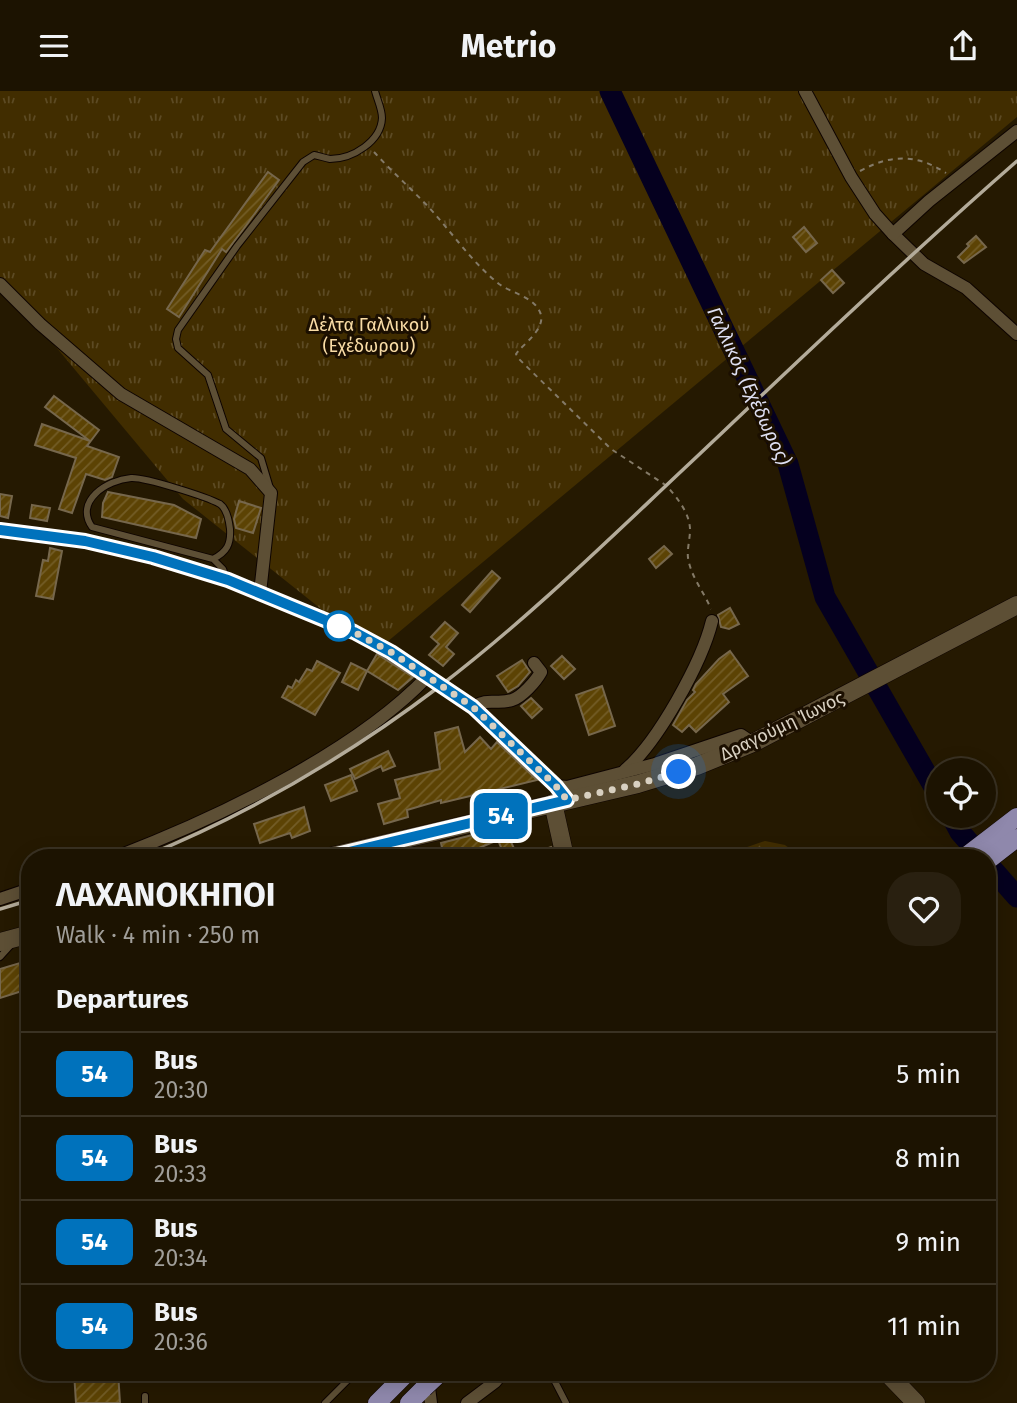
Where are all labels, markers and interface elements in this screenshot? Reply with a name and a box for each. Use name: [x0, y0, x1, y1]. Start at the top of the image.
icon: menu: [35, 27, 73, 65]
text: Metrio: [461, 27, 556, 65]
icon: share: [944, 27, 982, 65]
water label: Γαλλικός (Εχέδωρος): [702, 303, 796, 469]
park label: Δέλτα Γαλλικού (Εχέδωρου): [309, 314, 429, 357]
unlabelled marker: [324, 611, 354, 641]
street label: Δραγούμη Ίωνος: [716, 686, 848, 766]
your location: [661, 754, 696, 789]
map controls: [926, 758, 996, 828]
button: locate: [926, 758, 996, 828]
line badge: 54: [470, 793, 532, 839]
text: 54: [488, 802, 514, 830]
button: heart: [887, 872, 961, 946]
text: ΛΑΧΑΝΟΚΗΠΟΙ: [56, 875, 276, 915]
text: Walk · 4 min · 250 m: [56, 921, 260, 949]
text: Departures: [56, 984, 189, 1015]
text: Bus: [154, 1045, 197, 1076]
text: 5 min: [896, 1059, 961, 1090]
text: 54: [81, 1060, 108, 1088]
text: 20:30: [154, 1076, 208, 1104]
text: Bus: [154, 1129, 197, 1160]
text: 8 min: [895, 1143, 961, 1174]
text: 54: [81, 1144, 108, 1172]
text: 20:33: [154, 1160, 207, 1188]
text: Bus: [154, 1213, 197, 1244]
text: 9 min: [896, 1227, 961, 1258]
text: 54: [81, 1228, 108, 1256]
text: 20:34: [154, 1244, 208, 1272]
text: Bus: [154, 1297, 197, 1328]
text: 11 min: [887, 1311, 961, 1342]
text: 54: [81, 1312, 108, 1340]
text: 20:36: [154, 1328, 208, 1356]

